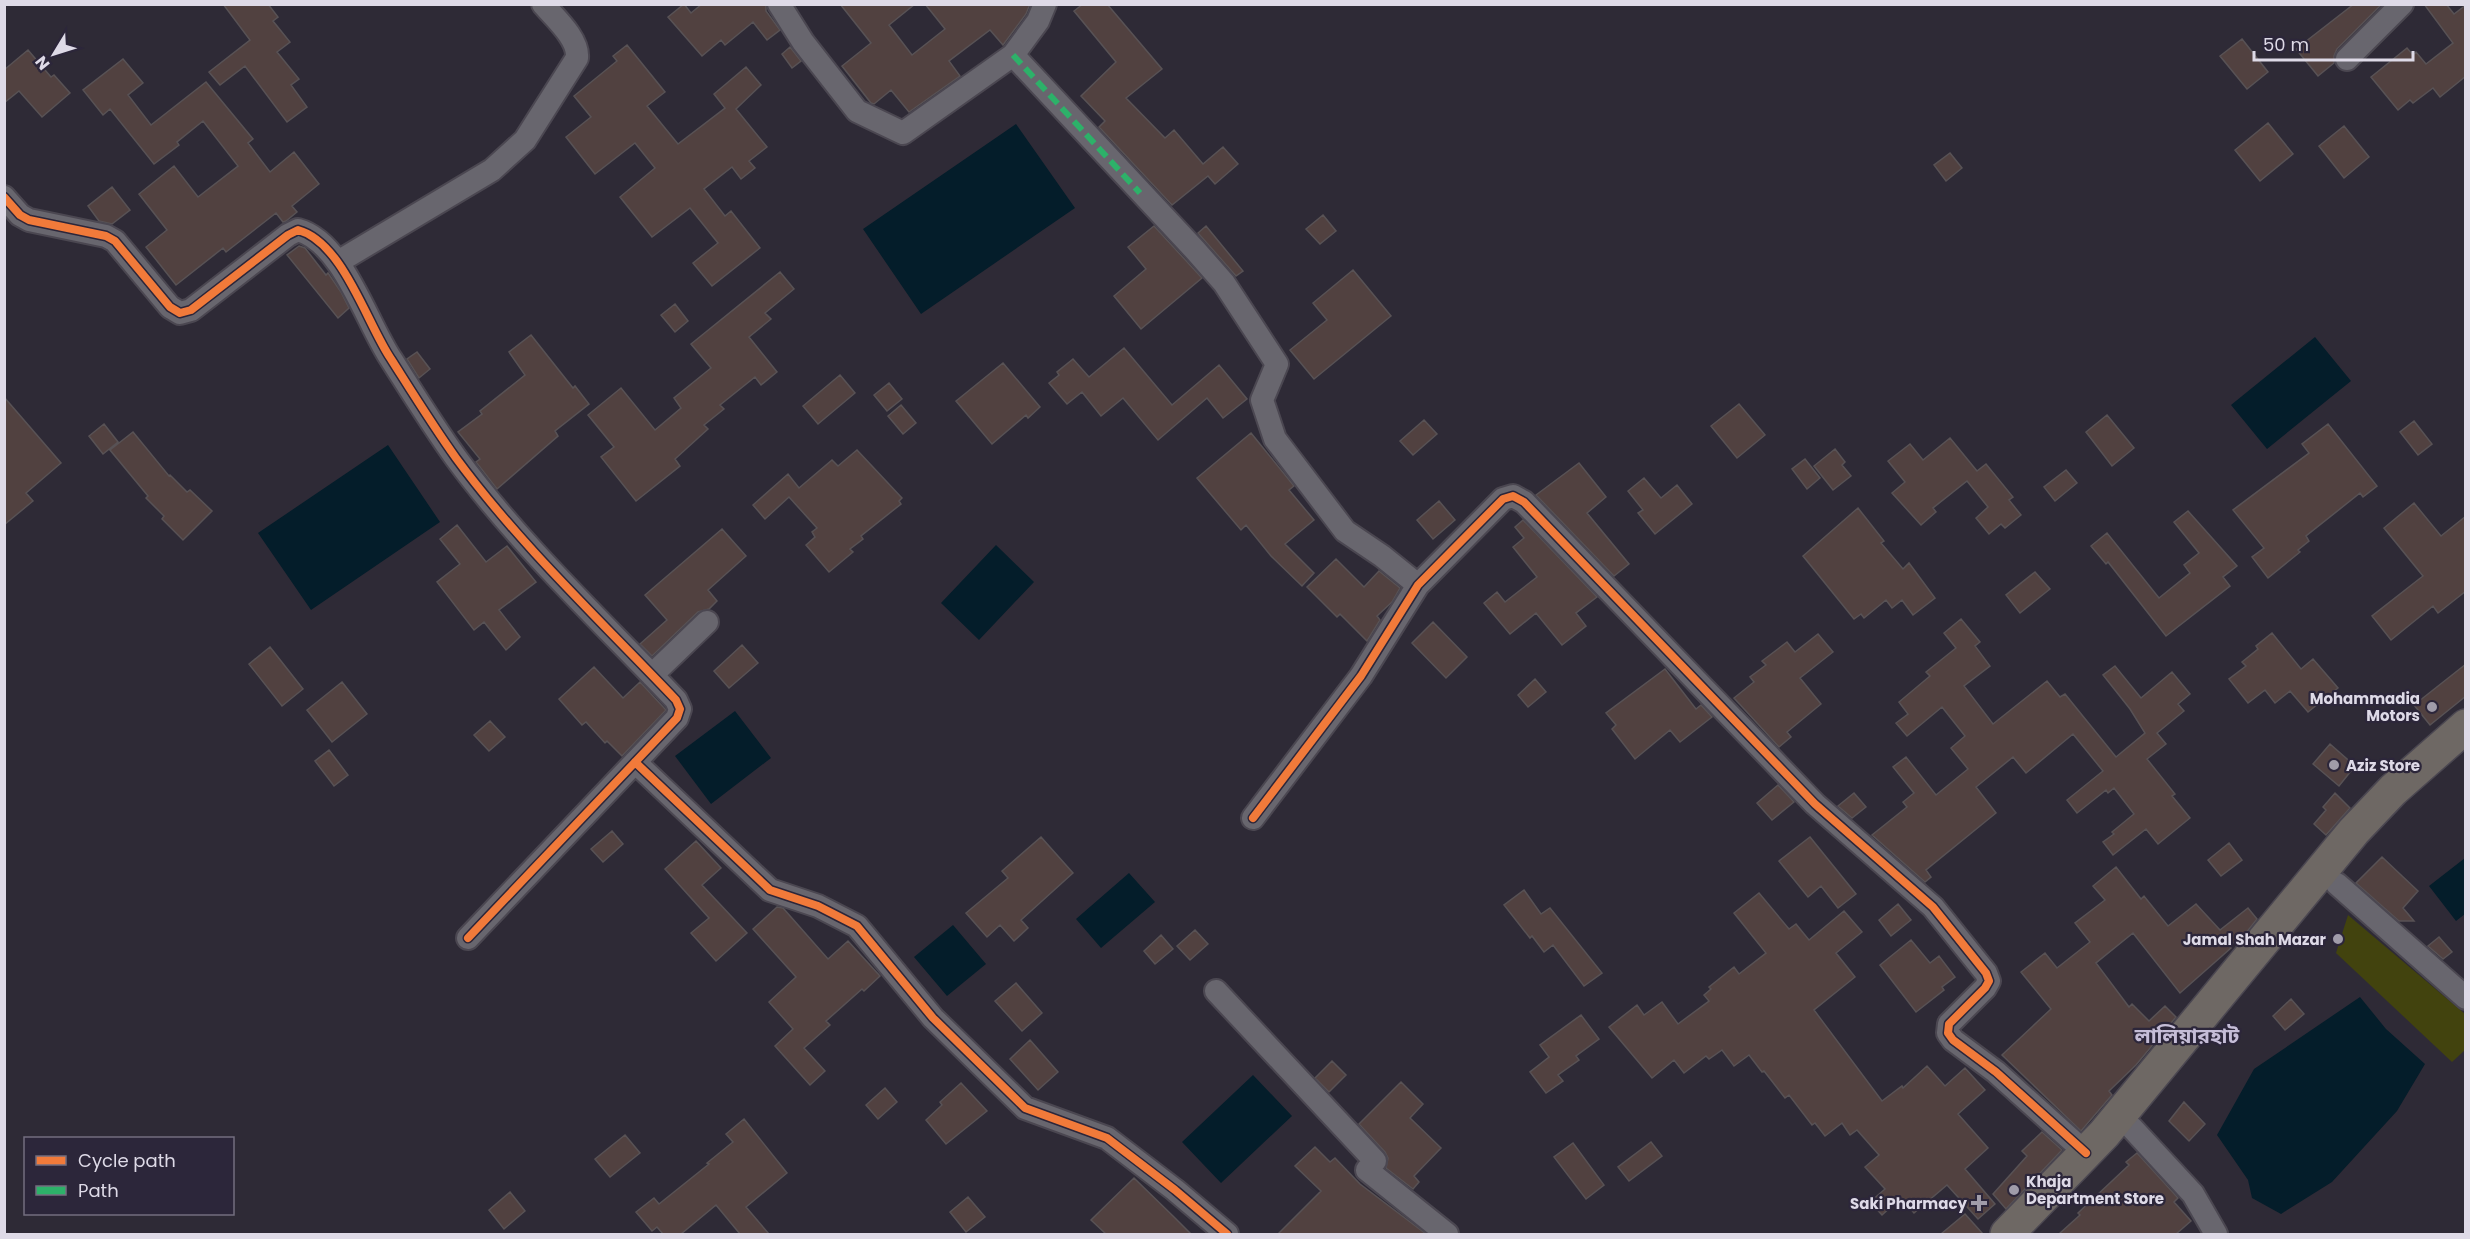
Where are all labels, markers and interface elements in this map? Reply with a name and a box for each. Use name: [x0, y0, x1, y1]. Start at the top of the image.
north arrow: [24, 24, 84, 84]
scale bar: [2254, 24, 2413, 62]
text: 50 m: [2263, 32, 2309, 57]
text: N: [30, 51, 55, 75]
place label: Mohammadia Motors: [2310, 688, 2420, 726]
marker: Mohammadia Motors: [2425, 700, 2439, 714]
place label: Aziz Store: [2346, 755, 2420, 776]
marker: Aziz Store: [2327, 758, 2341, 772]
place label: Jamal Shah Mazar: [2183, 929, 2327, 950]
marker: Jamal Shah Mazar: [2331, 932, 2345, 946]
district label: লালিয়ারহাট: [2134, 1021, 2239, 1050]
legend: [24, 1137, 234, 1215]
text: Cycle path: [78, 1148, 176, 1173]
place label: Khaja Department Store: [2026, 1171, 2164, 1209]
text: Path: [78, 1178, 119, 1203]
marker: Khaja Department Store: [2007, 1183, 2021, 1197]
place label: Saki Pharmacy: [1850, 1193, 1968, 1214]
marker: Saki Pharmacy: [1972, 1196, 1986, 1210]

